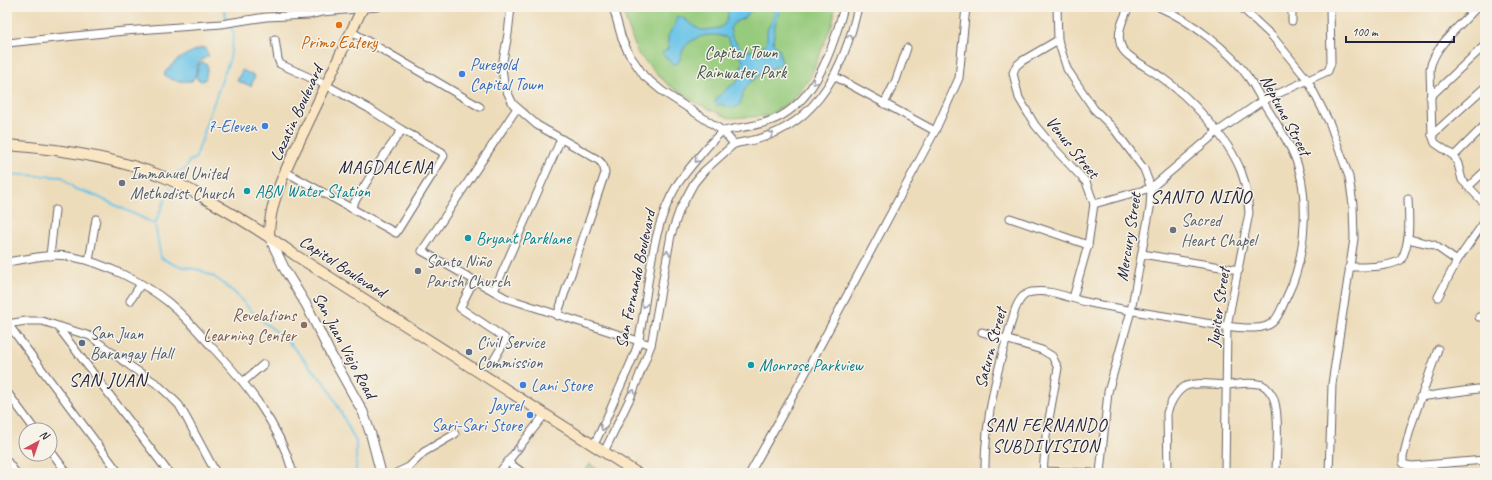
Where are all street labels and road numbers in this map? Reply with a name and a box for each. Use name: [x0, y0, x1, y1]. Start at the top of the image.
street label: Lazatin Boulevard: [265, 60, 329, 164]
street label: Neptune Street: [1256, 71, 1317, 161]
street label: Venus Street: [1041, 112, 1106, 184]
street label: Mercury Street: [1111, 189, 1146, 283]
street label: San Fernando Boulevard: [611, 206, 661, 350]
street label: Capitol Boulevard: [295, 231, 392, 303]
street label: Jupiter Street: [1202, 264, 1235, 349]
street label: San Juan Viejo Road: [308, 289, 382, 404]
street label: Saturn Street: [970, 303, 1012, 391]

